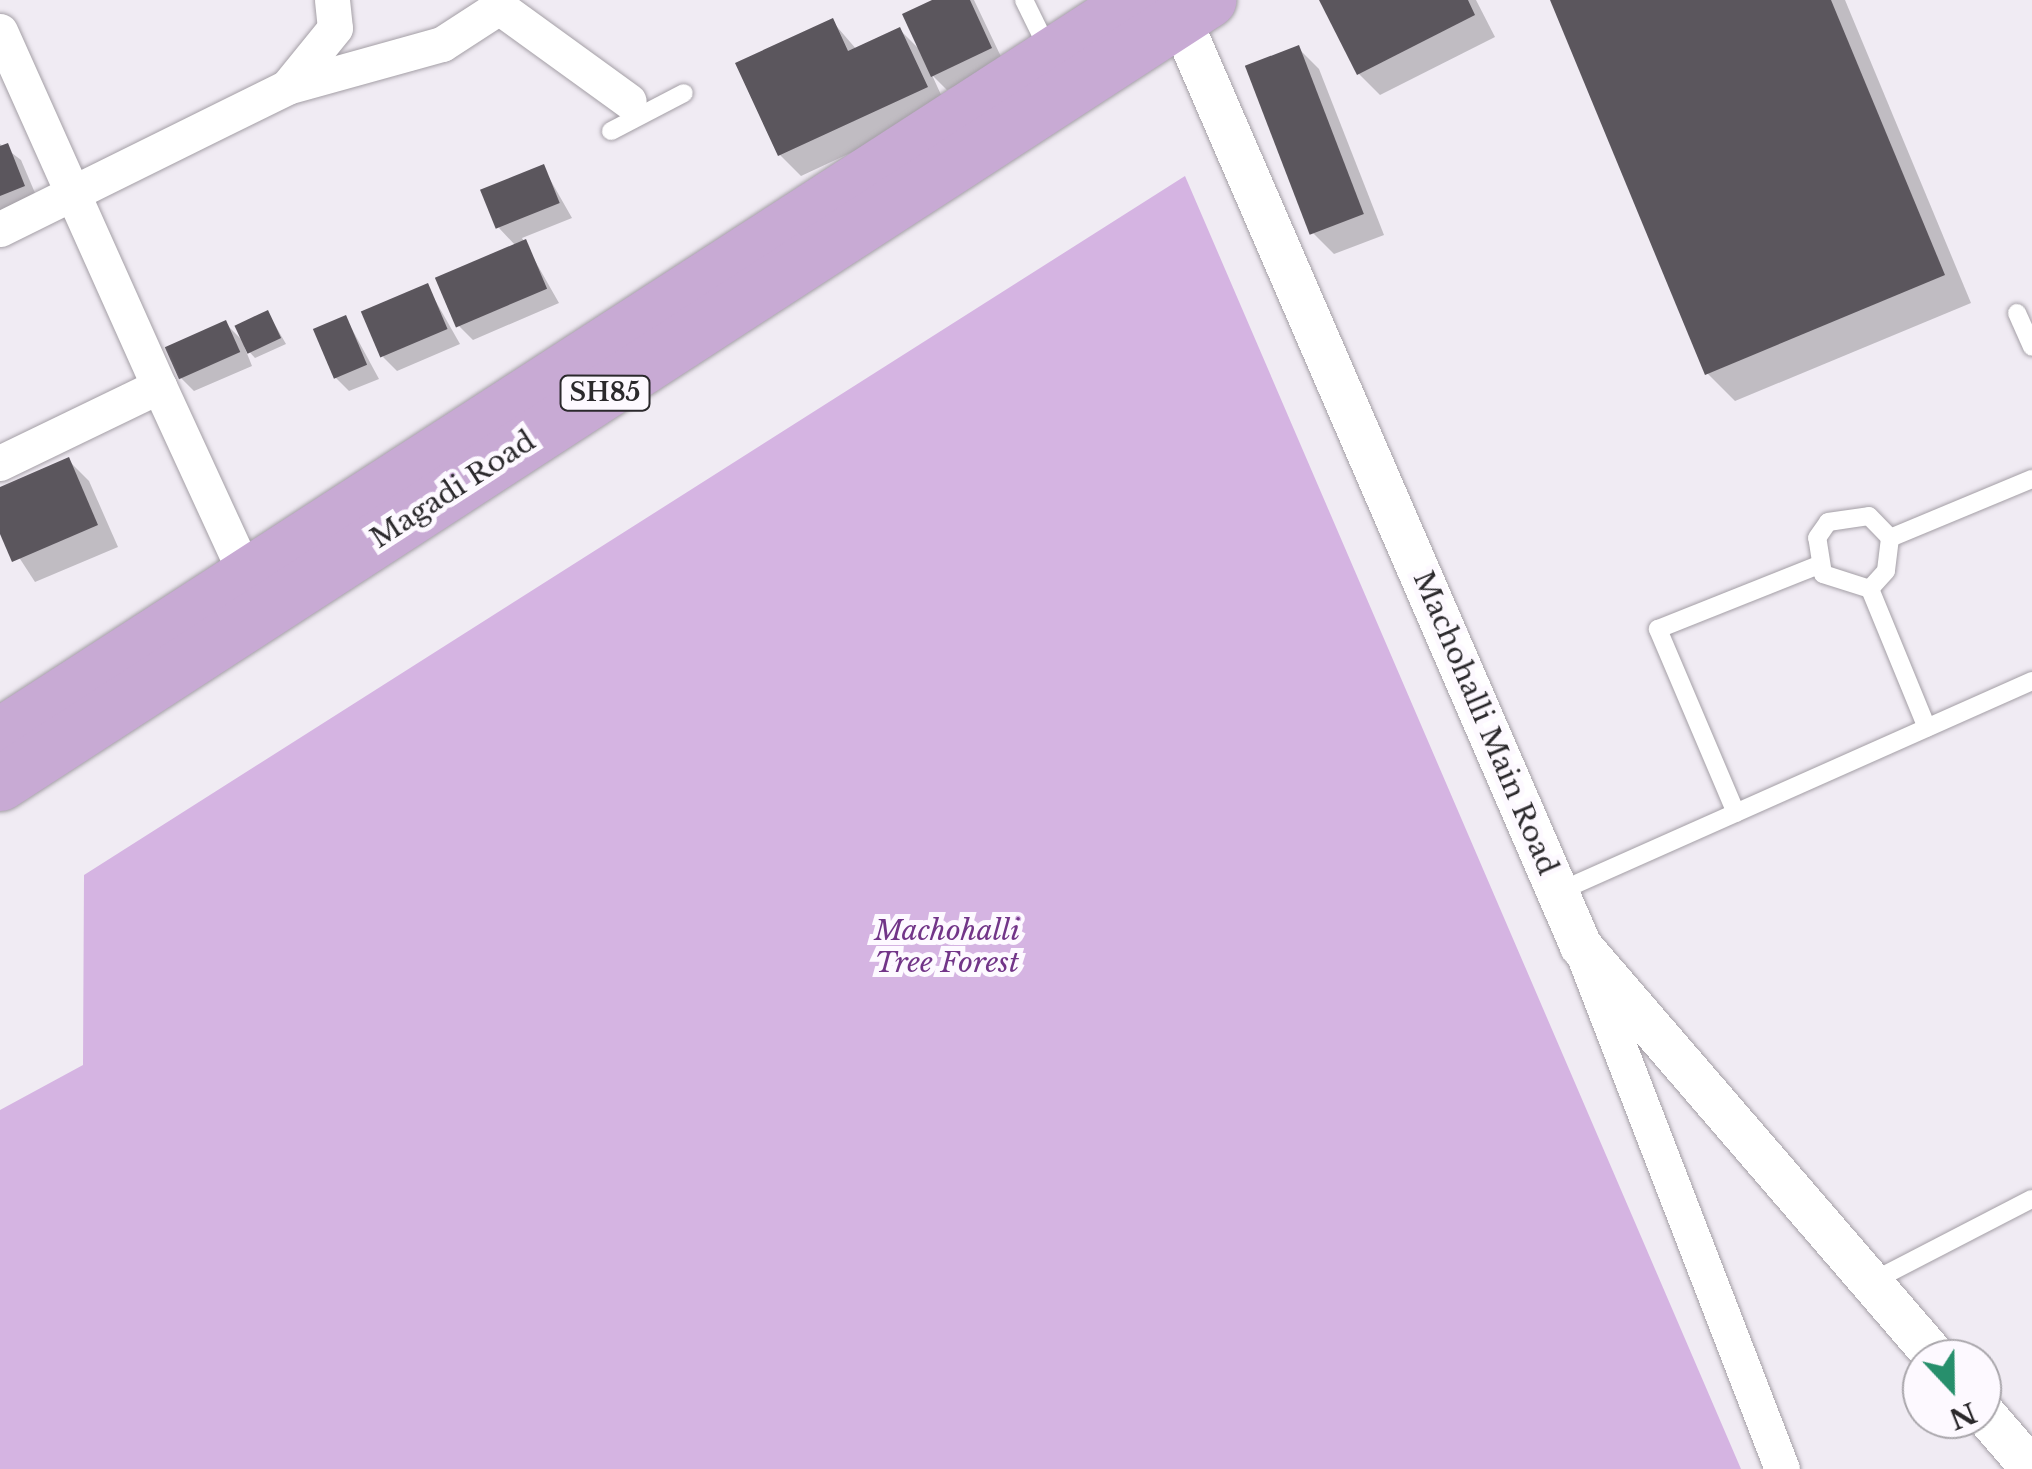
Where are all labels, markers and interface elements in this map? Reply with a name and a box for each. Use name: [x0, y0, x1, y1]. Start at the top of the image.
road number: SH85: [558, 373, 652, 413]
street label: Magadi Road: [364, 424, 542, 556]
street label: Machohalli Main Road: [1406, 566, 1564, 880]
park label: Machohalli Tree Forest: [874, 914, 1020, 980]
north arrow: [1902, 1339, 2002, 1439]
text: N: [1944, 1394, 1981, 1437]

